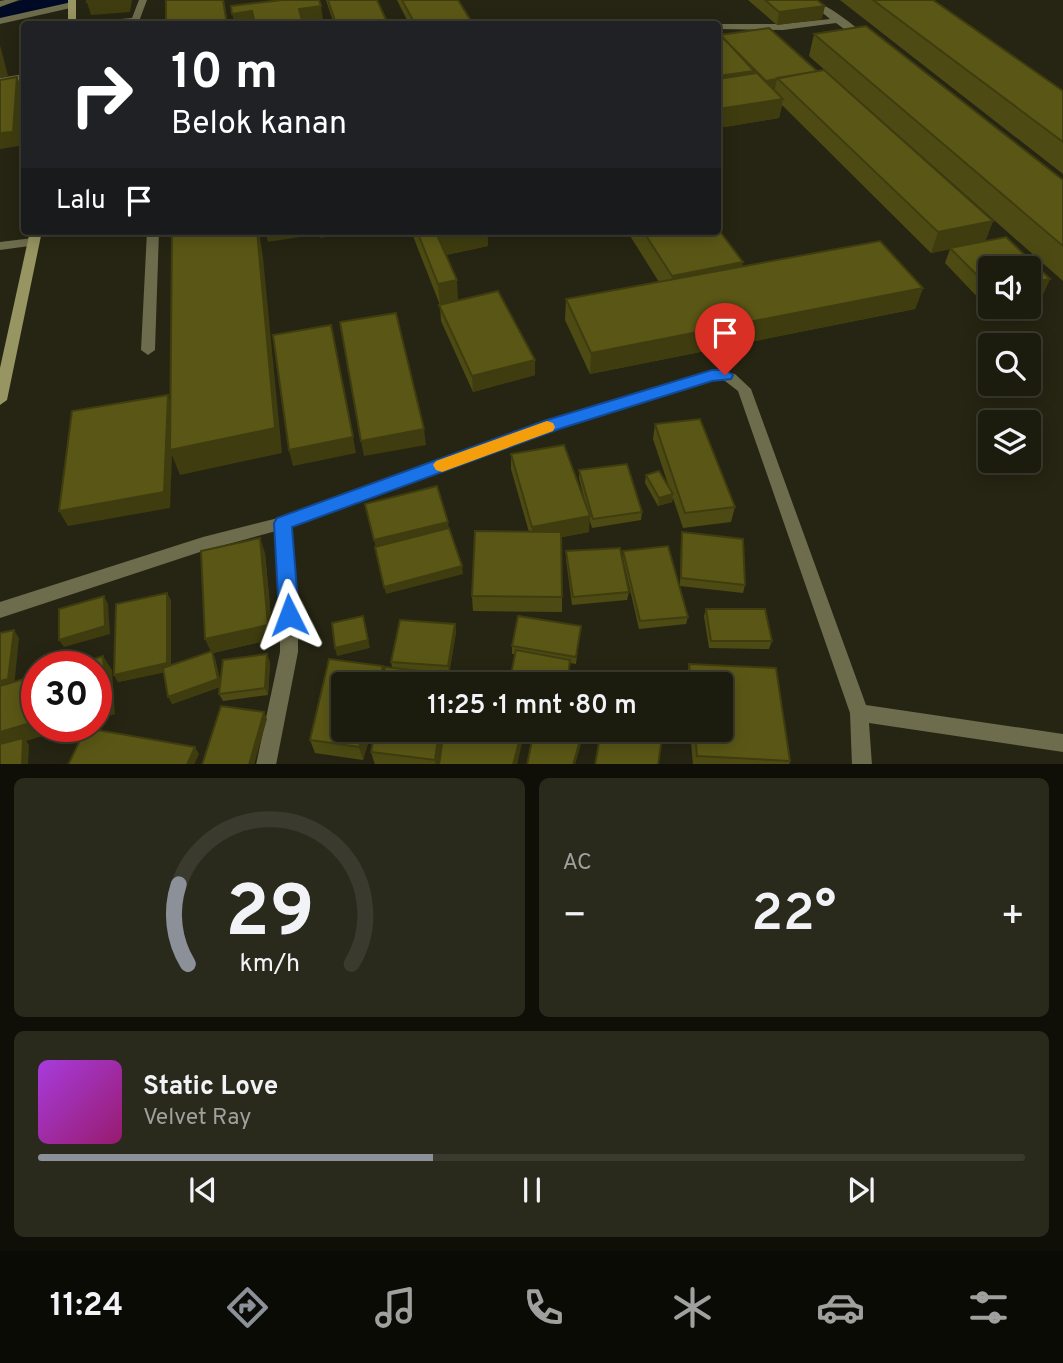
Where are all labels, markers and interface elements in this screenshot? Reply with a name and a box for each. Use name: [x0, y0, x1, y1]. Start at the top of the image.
text: 10 m: [171, 44, 278, 106]
icon: right: [56, 49, 147, 140]
text: Belok kanan: [171, 105, 347, 145]
icon: arrive: [120, 182, 158, 220]
text: Lalu: [56, 185, 106, 218]
map controls: [978, 256, 1041, 473]
button: sound: [978, 256, 1041, 319]
pin: [695, 303, 755, 375]
icon: arrive: [706, 314, 744, 352]
button: search: [978, 333, 1041, 396]
button: layers: [978, 410, 1041, 473]
position arrow: [252, 578, 326, 652]
speed limit sign: 30: [21, 651, 112, 742]
text: 11:25 · 1 mnt · 80 m: [427, 690, 637, 723]
text: AC: [563, 849, 592, 878]
text: 29: [225, 870, 314, 962]
text: 22°: [751, 883, 836, 949]
text: −: [563, 893, 587, 942]
text: +: [1000, 893, 1025, 942]
text: km/h: [239, 948, 300, 980]
text: Static Love: [143, 1071, 278, 1104]
text: Velvet Ray: [143, 1104, 251, 1133]
icon: previous: [184, 1171, 222, 1209]
icon: pause: [513, 1171, 551, 1209]
icon: next: [842, 1171, 880, 1209]
icon: directions: [223, 1283, 272, 1332]
icon: music: [371, 1283, 420, 1332]
icon: phone: [519, 1283, 568, 1332]
icon: climate: [668, 1283, 717, 1332]
icon: car: [816, 1283, 865, 1332]
icon: filters: [964, 1283, 1013, 1332]
text: 11:24: [50, 1287, 123, 1327]

